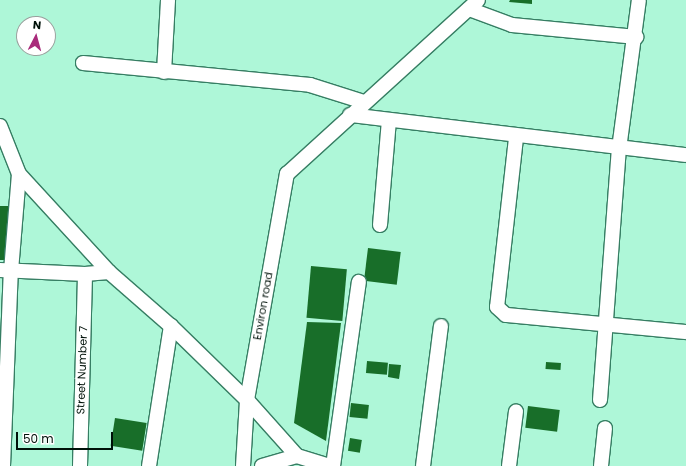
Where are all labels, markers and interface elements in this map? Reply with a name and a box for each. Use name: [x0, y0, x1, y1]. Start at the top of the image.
north arrow: [16, 16, 56, 56]
text: N: [32, 17, 42, 33]
street label: Environ road: [251, 271, 275, 341]
street label: Street Number 7: [74, 326, 90, 414]
scale bar: [18, 424, 115, 450]
text: 50 m: [23, 430, 54, 447]

